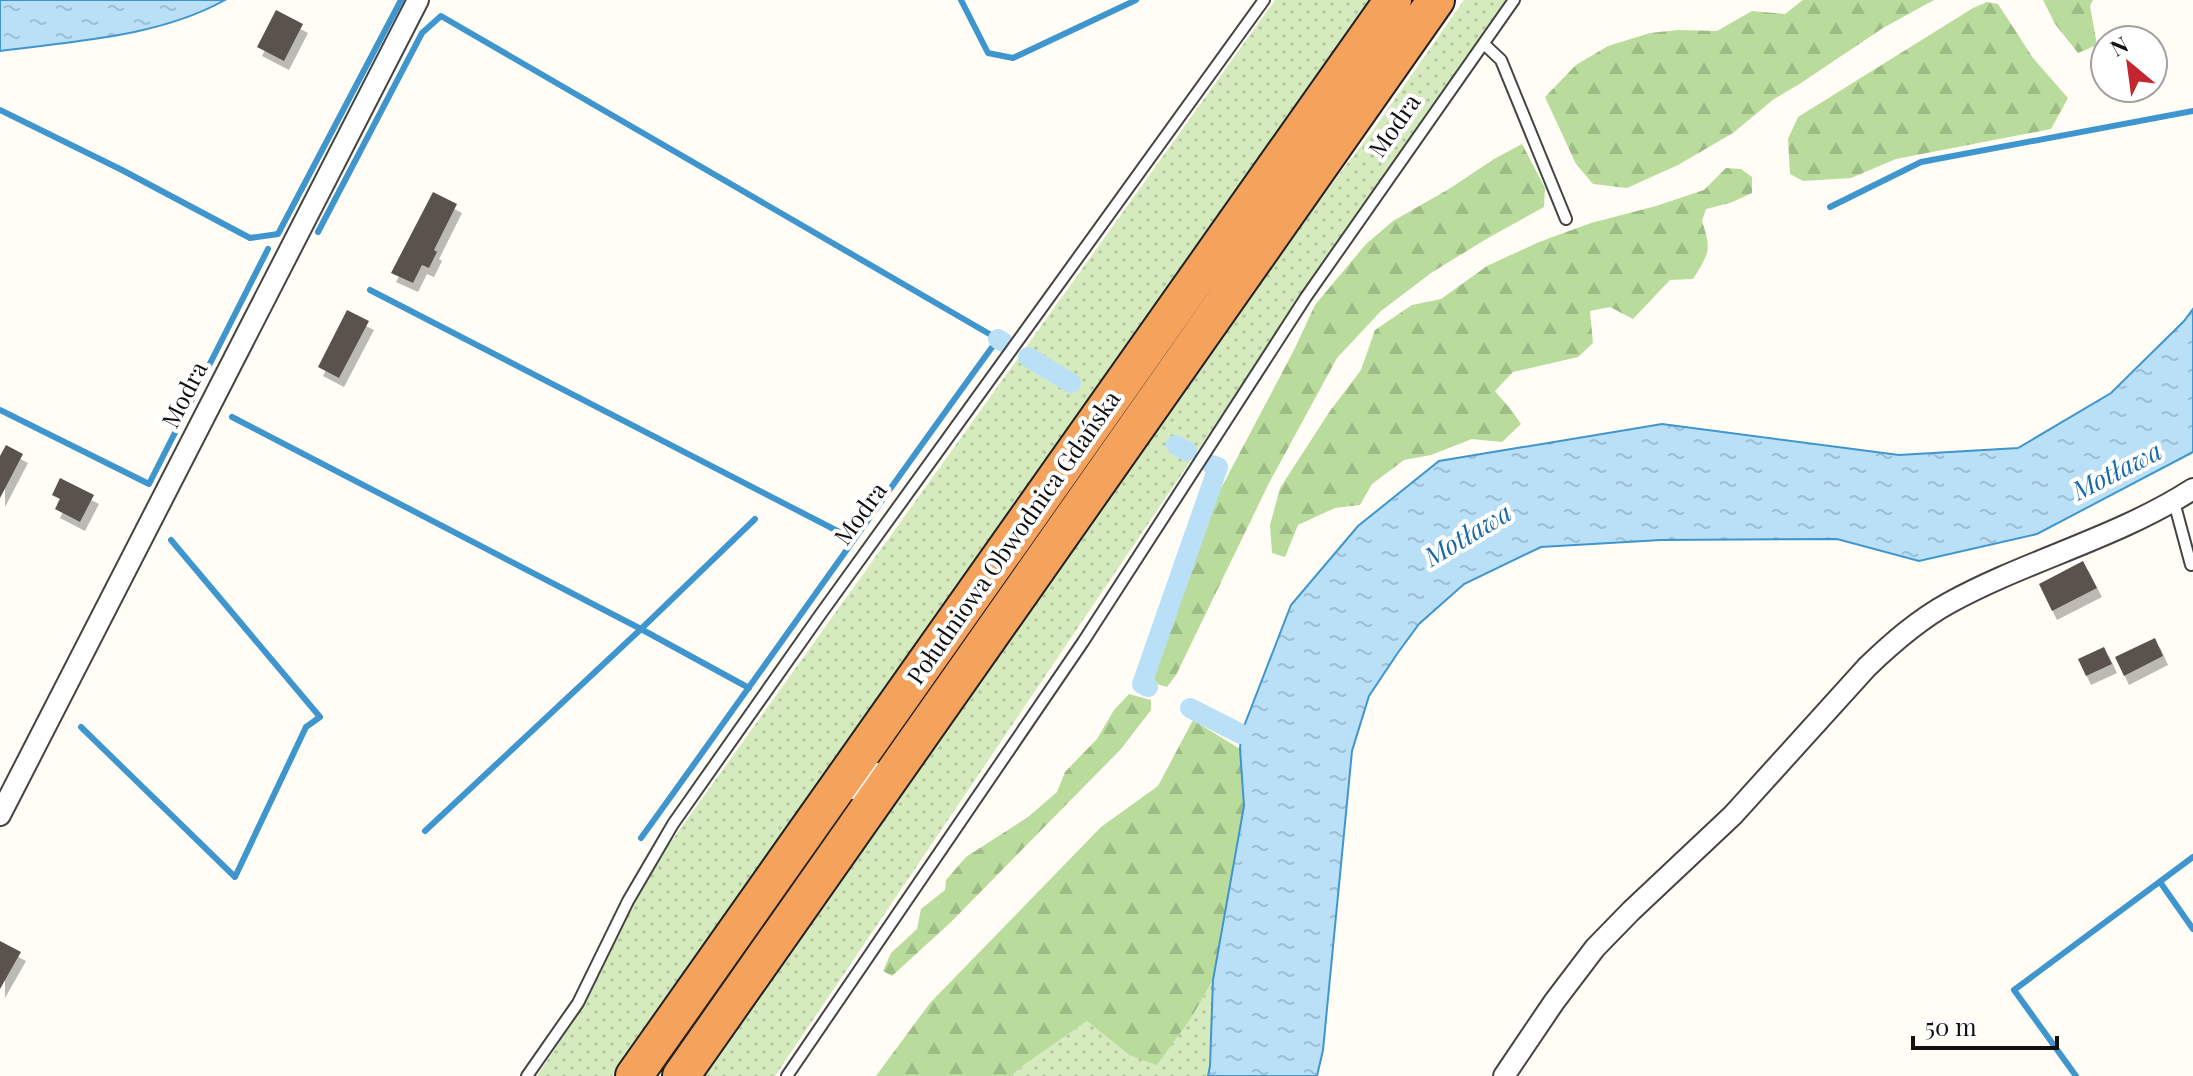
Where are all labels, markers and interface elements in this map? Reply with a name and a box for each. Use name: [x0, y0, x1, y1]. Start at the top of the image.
north arrow: [2089, 24, 2169, 104]
text: N: [2105, 29, 2133, 63]
street label: Modra: [1360, 87, 1427, 163]
street label: Modra: [153, 356, 213, 433]
street label: Południowa Obwodnica Gdańska: [898, 384, 1126, 690]
water label: Motława: [2065, 432, 2167, 508]
street label: Modra: [826, 475, 893, 551]
water label: Motława: [1416, 494, 1518, 574]
scale bar: [1913, 1000, 2057, 1050]
text: 50 m: [1925, 1010, 1977, 1042]

